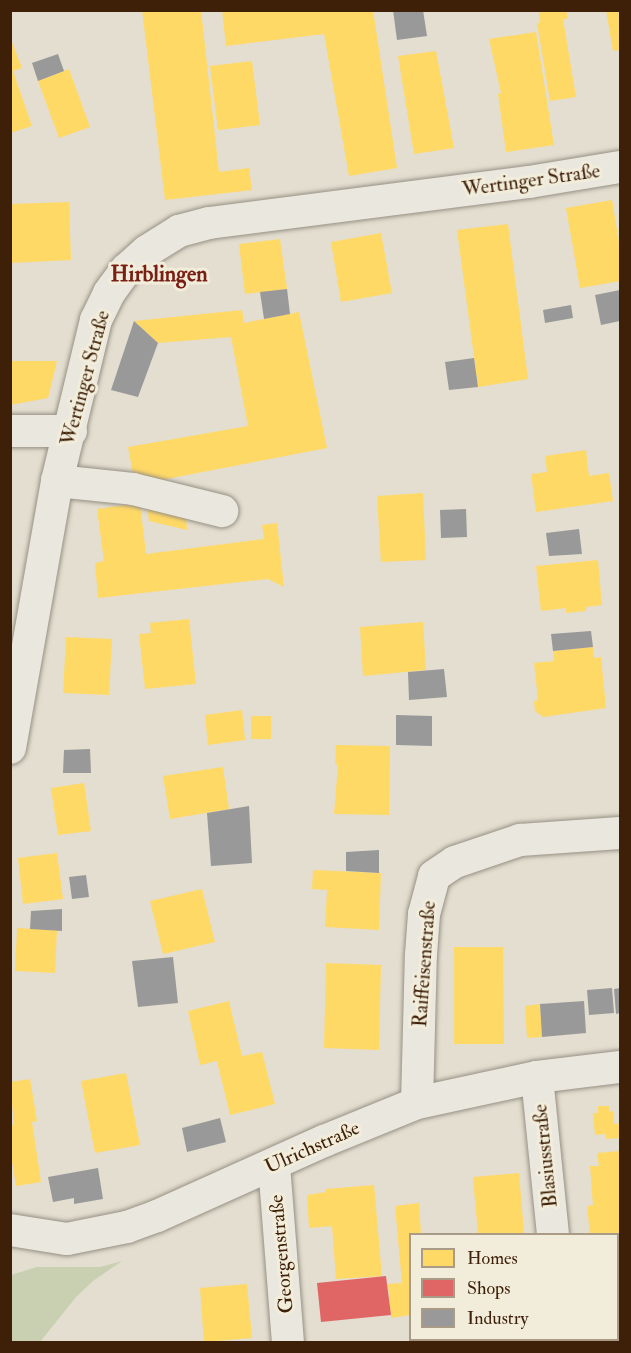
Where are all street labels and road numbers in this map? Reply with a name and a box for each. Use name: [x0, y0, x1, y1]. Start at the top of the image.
street label: Wertinger Straße: [461, 158, 601, 202]
street label: Wertinger Straße: [55, 308, 115, 448]
street label: Raiffeisenstraße: [408, 900, 440, 1028]
street label: Blasiusstraße: [528, 1103, 562, 1209]
street label: Ulrichstraße: [261, 1115, 363, 1179]
street label: Georgenstraße: [264, 1194, 298, 1314]

